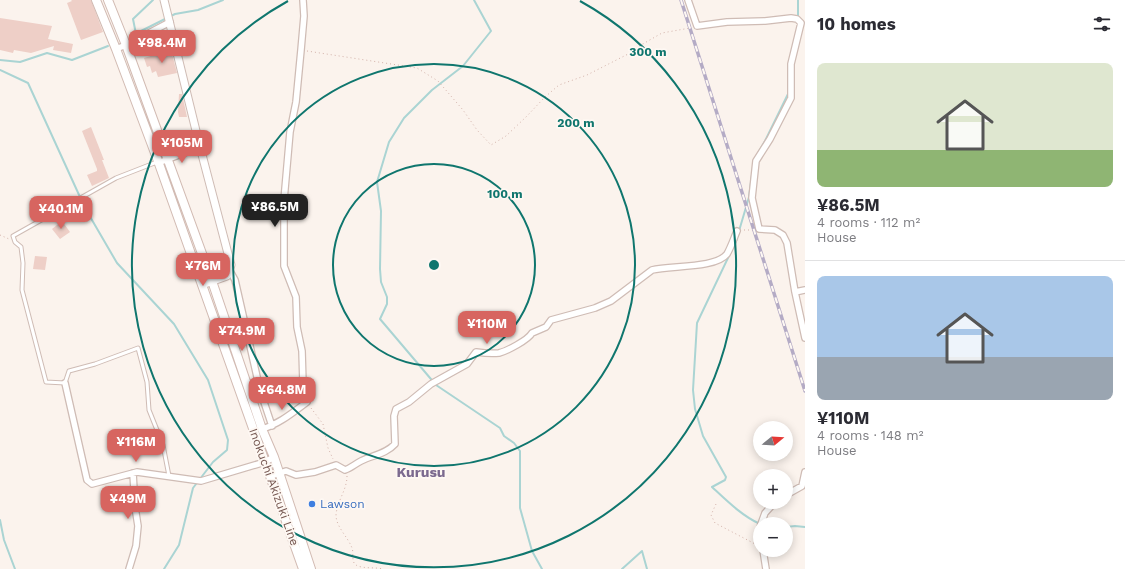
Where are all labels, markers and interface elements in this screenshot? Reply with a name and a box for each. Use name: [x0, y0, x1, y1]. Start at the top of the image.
icon: filters: [1091, 13, 1113, 35]
text: 10 homes: [817, 14, 896, 34]
pin: ¥98.4M: [129, 30, 195, 64]
text: ¥98.4M: [138, 35, 186, 50]
text: 300 m: [629, 45, 667, 59]
icon: home: [929, 89, 1001, 161]
text: 200 m: [557, 116, 595, 130]
pin: ¥105M: [154, 130, 210, 164]
text: ¥105M: [161, 135, 203, 150]
text: 100 m: [487, 187, 523, 201]
pin: ¥86.5M: [242, 194, 308, 228]
text: ¥86.5M: [817, 195, 880, 215]
pin: ¥40.1M: [28, 196, 94, 230]
text: ¥86.5M: [251, 199, 299, 214]
text: ¥40.1M: [38, 201, 84, 216]
text: 4 rooms · 112 m²: [817, 215, 920, 230]
text: House: [817, 230, 857, 245]
pin: ¥76M: [179, 253, 227, 287]
text: ¥76M: [185, 258, 221, 273]
centre of rings: [427, 258, 441, 272]
icon: home: [929, 302, 1001, 374]
pin: ¥110M: [459, 311, 515, 345]
text: ¥110M: [467, 316, 507, 331]
pin: ¥74.9M: [209, 318, 275, 352]
text: ¥74.9M: [218, 323, 266, 338]
pin: ¥64.8M: [249, 377, 315, 411]
text: ¥64.8M: [258, 382, 306, 397]
text: ¥110M: [817, 408, 869, 428]
north arrow: [753, 421, 793, 461]
map controls: [753, 421, 793, 557]
street label: Inokuchi Akizuki Line: [246, 426, 302, 548]
text: 4 rooms · 148 m²: [817, 428, 923, 443]
pin: ¥116M: [108, 429, 164, 463]
text: ¥116M: [116, 434, 156, 449]
text: House: [817, 443, 857, 458]
district label: Kurusu: [396, 464, 446, 480]
button: +: [753, 469, 793, 509]
pin: ¥49M: [104, 486, 152, 520]
text: ¥49M: [110, 491, 146, 506]
place label: Lawson: [320, 497, 365, 511]
marker: Lawson: [307, 499, 317, 509]
button: −: [753, 517, 793, 557]

